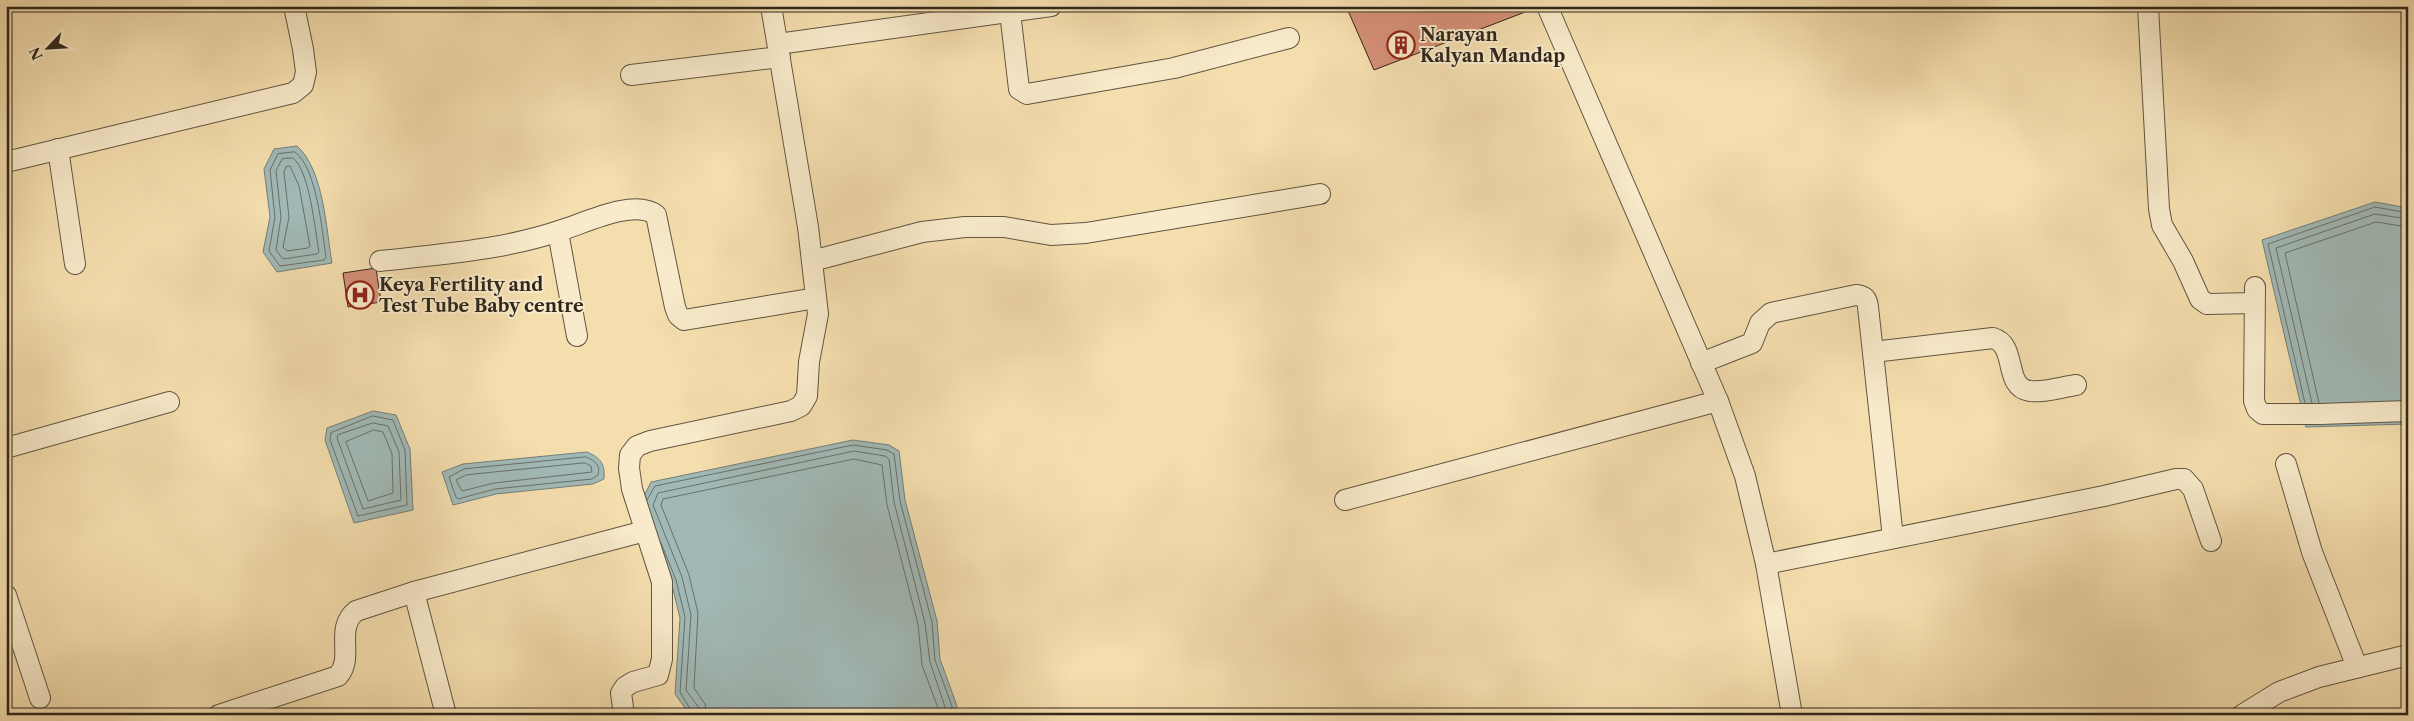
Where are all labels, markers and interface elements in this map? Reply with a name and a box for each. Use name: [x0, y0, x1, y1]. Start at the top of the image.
north arrow: [22, 22, 72, 72]
place label: Narayan Kalyan Mandap: [1420, 24, 1565, 67]
building icon: Narayan Kalyan Mandap: [1386, 30, 1416, 60]
text: N: [25, 44, 47, 63]
place label: Keya Fertility and Test Tube Baby centre: [379, 274, 584, 317]
hospital icon: Keya Fertility and Test Tube Baby centre: [345, 280, 375, 310]

